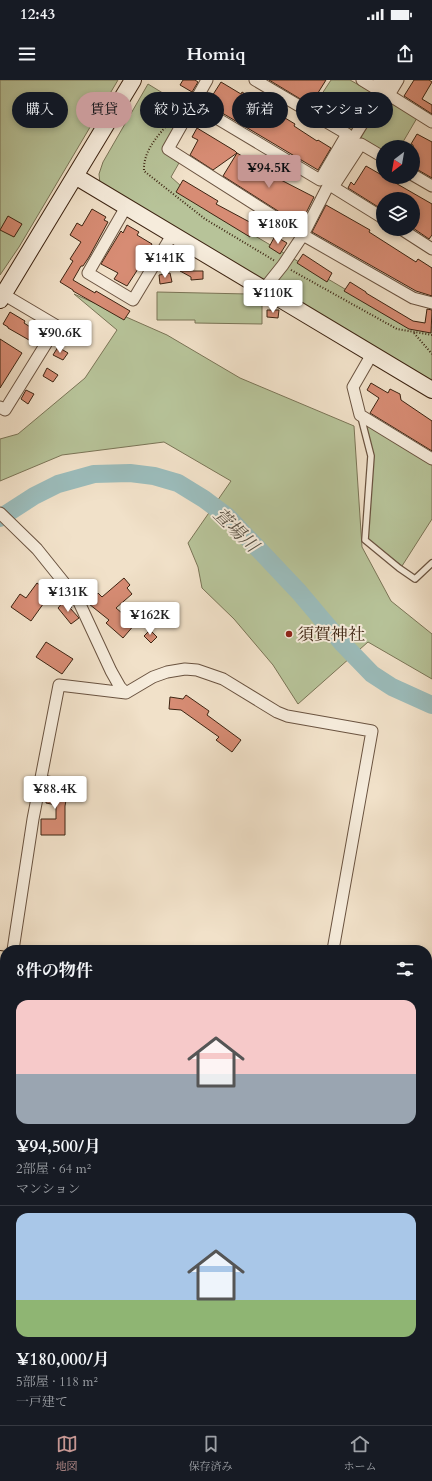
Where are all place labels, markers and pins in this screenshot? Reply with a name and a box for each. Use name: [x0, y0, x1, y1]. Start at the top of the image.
pin: ¥94.5K: [236, 155, 302, 189]
pin: ¥180K: [250, 211, 306, 245]
pin: ¥141K: [137, 245, 193, 279]
pin: ¥110K: [245, 280, 301, 314]
pin: ¥90.6K: [27, 320, 93, 354]
pin: ¥131K: [40, 579, 96, 613]
pin: ¥162K: [122, 602, 178, 636]
place label: 須賀神社: [297, 623, 365, 646]
marker: 須賀神社: [284, 629, 294, 639]
pin: ¥88.4K: [22, 776, 88, 810]

